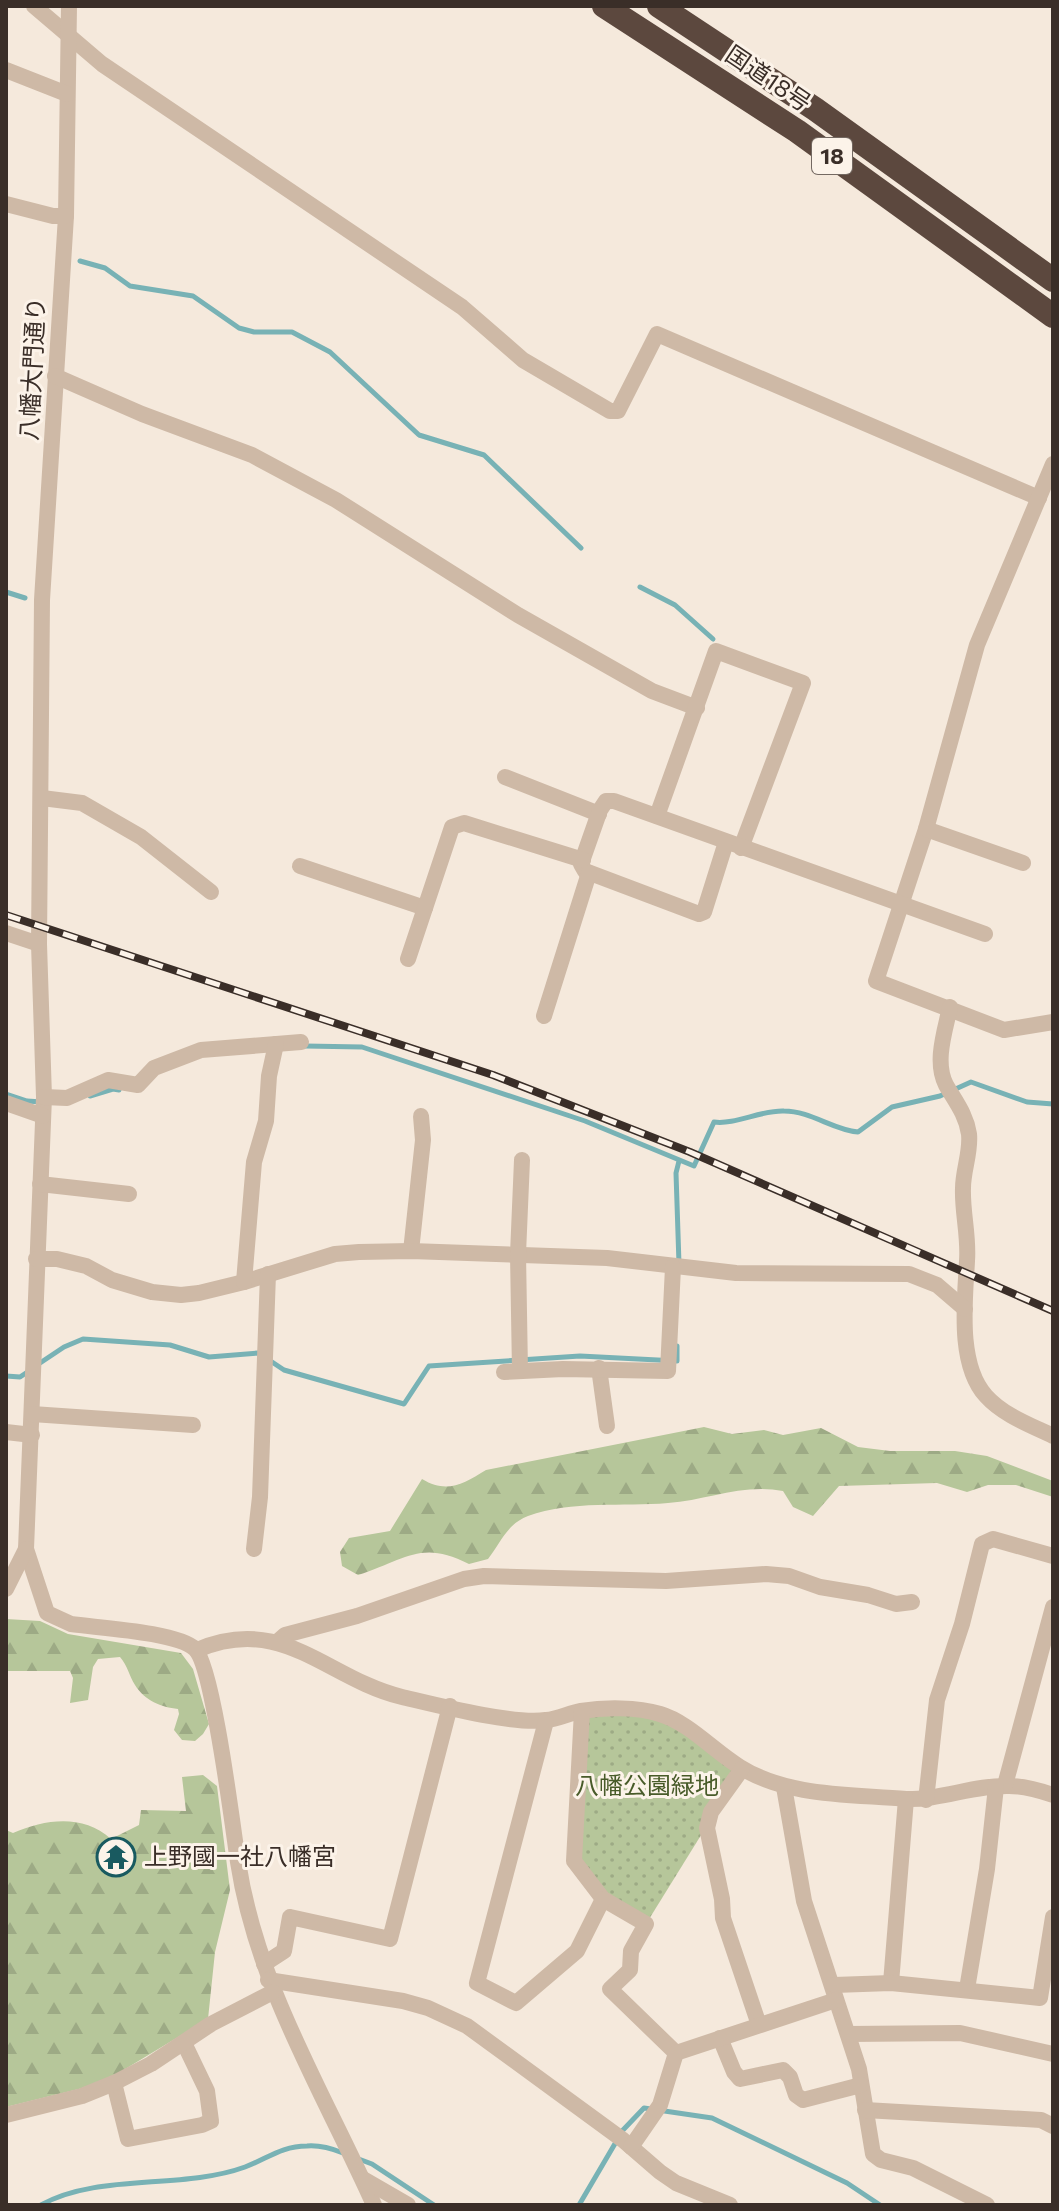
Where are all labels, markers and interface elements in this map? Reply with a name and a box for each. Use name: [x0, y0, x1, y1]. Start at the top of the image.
street label: 国道18号: [721, 39, 817, 117]
road number: 18: [812, 138, 852, 174]
street label: 八幡大門通り: [13, 296, 50, 442]
park label: 八幡公園緑地: [575, 1770, 719, 1799]
temple icon: 上野國一社八幡宮: [95, 1836, 137, 1878]
place label: 上野國一社八幡宮: [144, 1841, 336, 1870]

